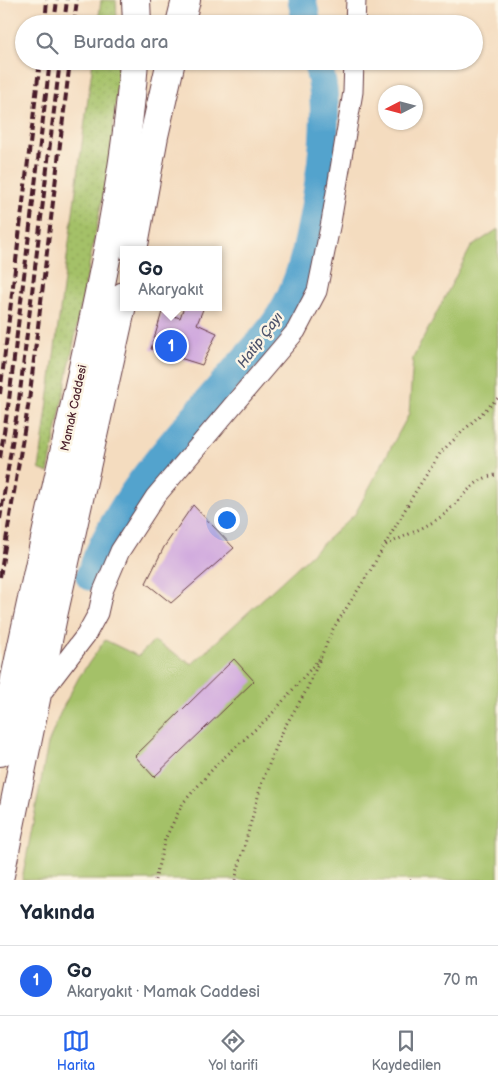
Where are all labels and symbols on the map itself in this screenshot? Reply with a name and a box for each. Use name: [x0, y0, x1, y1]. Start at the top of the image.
north arrow: [378, 85, 423, 130]
water label: Hatip Çayı: [234, 308, 287, 371]
pin: 1: [155, 327, 187, 365]
street label: Mamak Caddesi: [58, 363, 91, 453]
your location: [214, 507, 240, 533]

